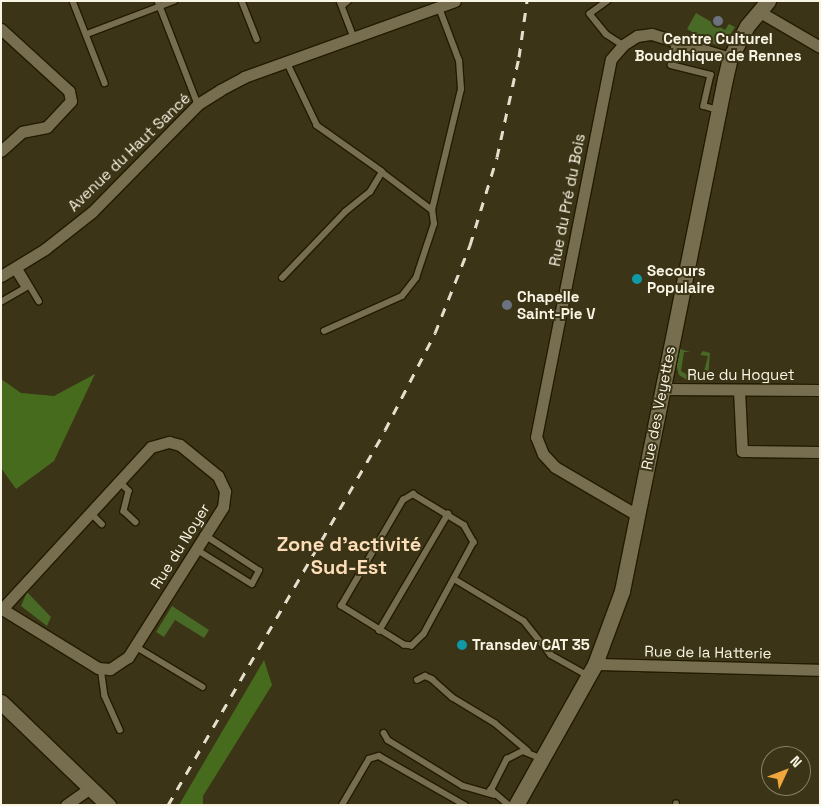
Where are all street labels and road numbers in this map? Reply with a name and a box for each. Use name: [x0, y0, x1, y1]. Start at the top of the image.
street label: Avenue du Haut Sancé: [64, 89, 194, 215]
street label: Rue du Pré du Bois: [545, 132, 589, 268]
street label: Rue des Veyettes: [637, 345, 679, 471]
street label: Rue du Hoguet: [687, 366, 795, 384]
street label: Rue du Noyer: [147, 500, 213, 592]
street label: Rue de la Hatterie: [644, 642, 772, 662]

